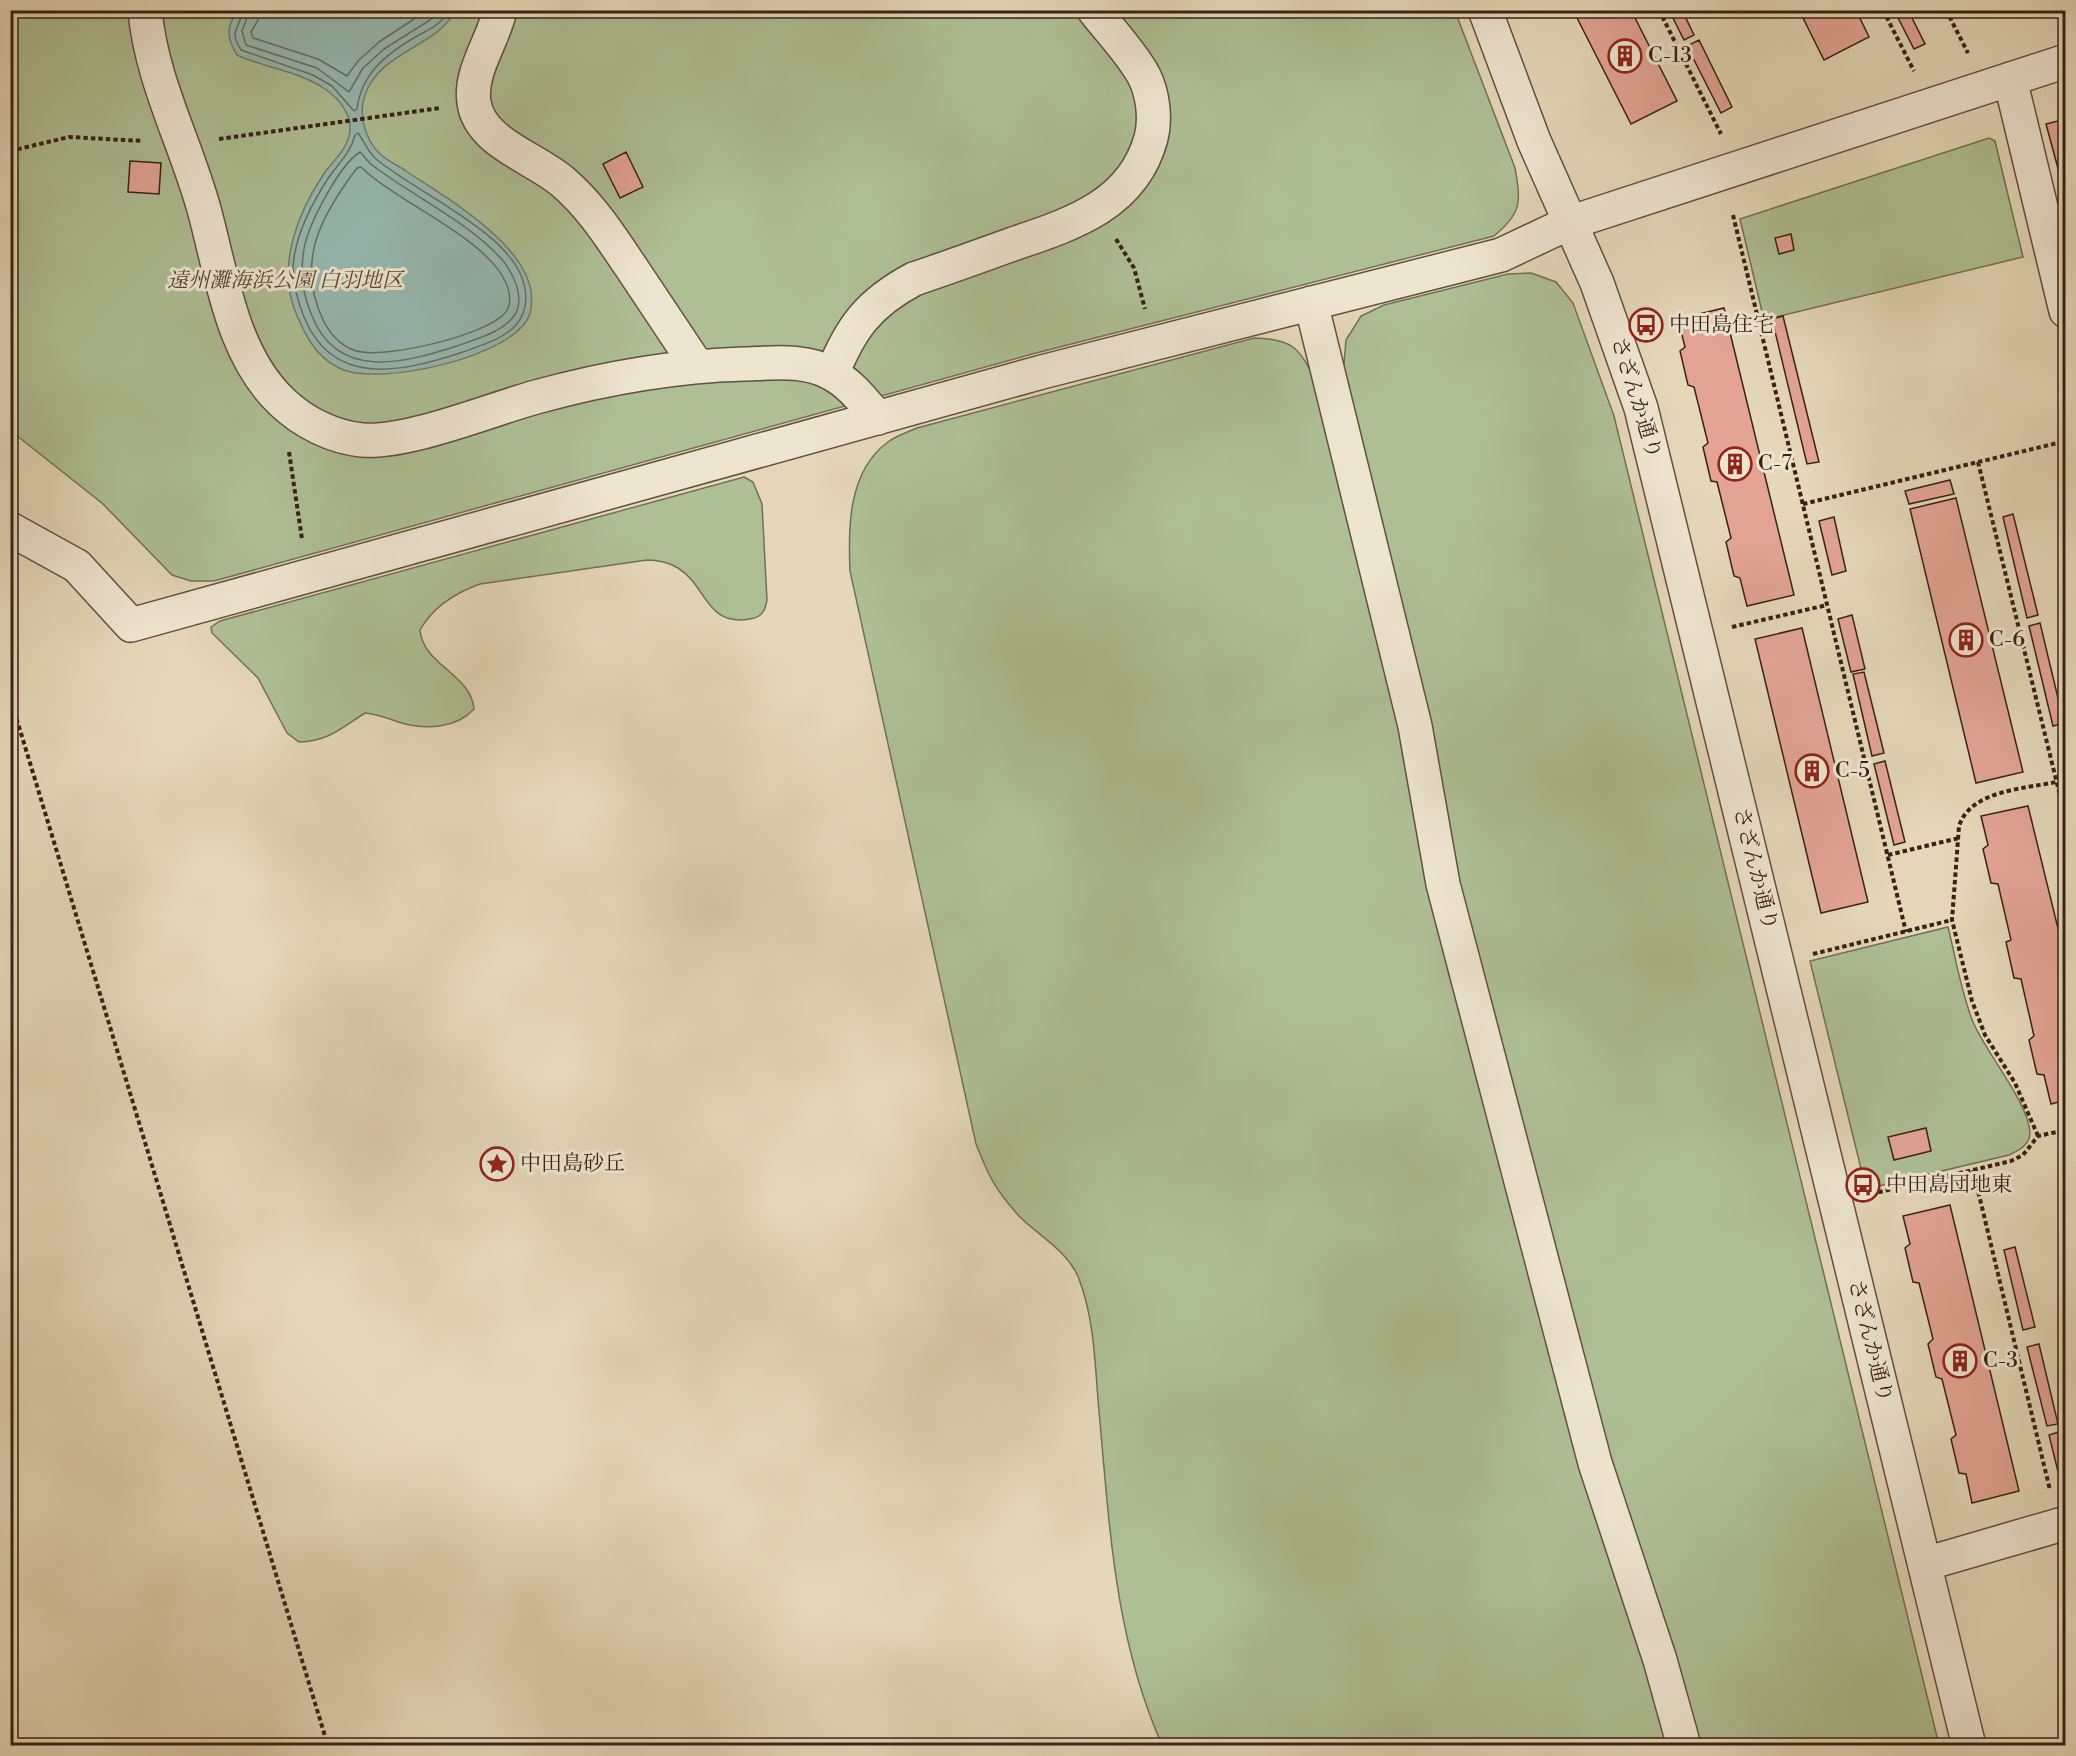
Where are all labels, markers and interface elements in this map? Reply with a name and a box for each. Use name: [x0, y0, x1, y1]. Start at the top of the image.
building icon: C-13: [1607, 38, 1643, 74]
place label: C-13: [1648, 43, 1692, 69]
park label: 遠州灘海浜公園 白羽地区: [167, 268, 406, 294]
bus stop icon: 中田島住宅: [1628, 307, 1664, 343]
place label: 中田島住宅: [1669, 312, 1774, 338]
street label: さざんか通り: [1605, 334, 1667, 462]
building icon: C-7: [1717, 446, 1753, 482]
place label: C-7: [1758, 451, 1792, 477]
building icon: C-6: [1948, 622, 1984, 658]
place label: C-6: [1989, 627, 2025, 653]
building icon: C-5: [1794, 753, 1830, 789]
place label: C-5: [1835, 758, 1870, 784]
street label: さざんか通り: [1727, 805, 1783, 933]
place icon: 中田島砂丘: [479, 1146, 515, 1182]
place label: 中田島砂丘: [520, 1151, 625, 1177]
bus stop icon: 中田島団地東: [1845, 1167, 1881, 1203]
place label: 中田島団地東: [1886, 1172, 2012, 1198]
street label: さざんか通り: [1842, 1277, 1898, 1405]
building icon: C-3: [1942, 1343, 1978, 1379]
place label: C-3: [1983, 1348, 2018, 1374]

